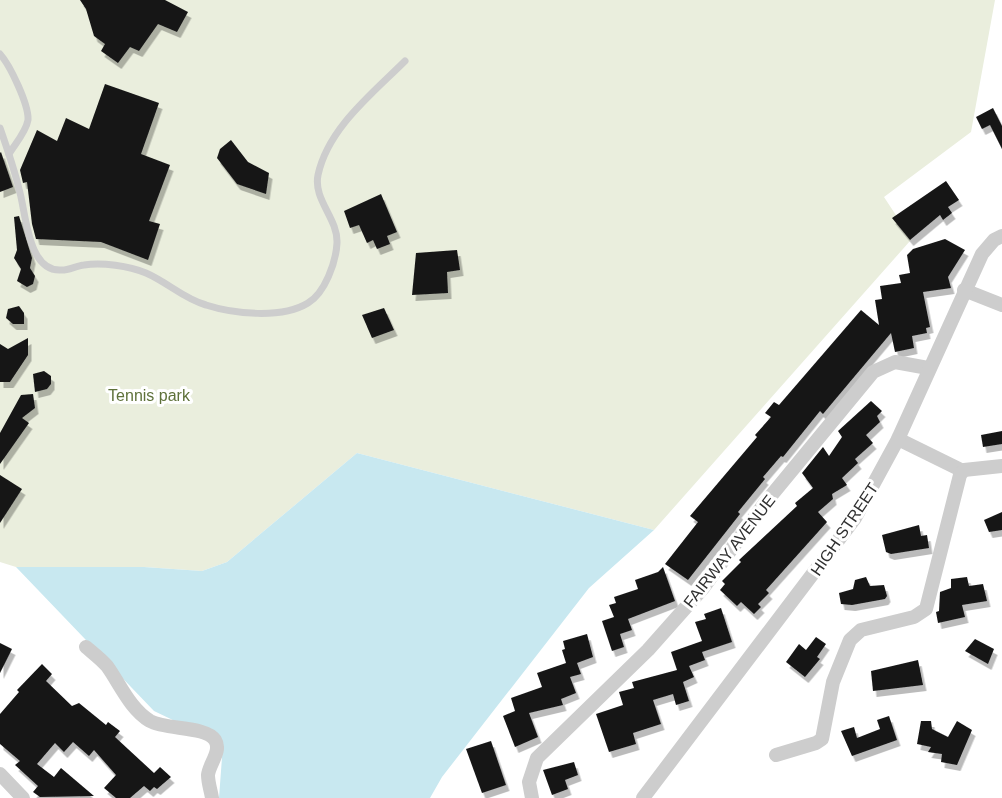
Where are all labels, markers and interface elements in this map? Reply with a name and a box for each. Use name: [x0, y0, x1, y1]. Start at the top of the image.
park label: Tennis park: [108, 387, 191, 404]
street label: HIGH STREET: [807, 480, 882, 579]
street label: FAIRWAY AVENUE: [680, 492, 779, 611]

